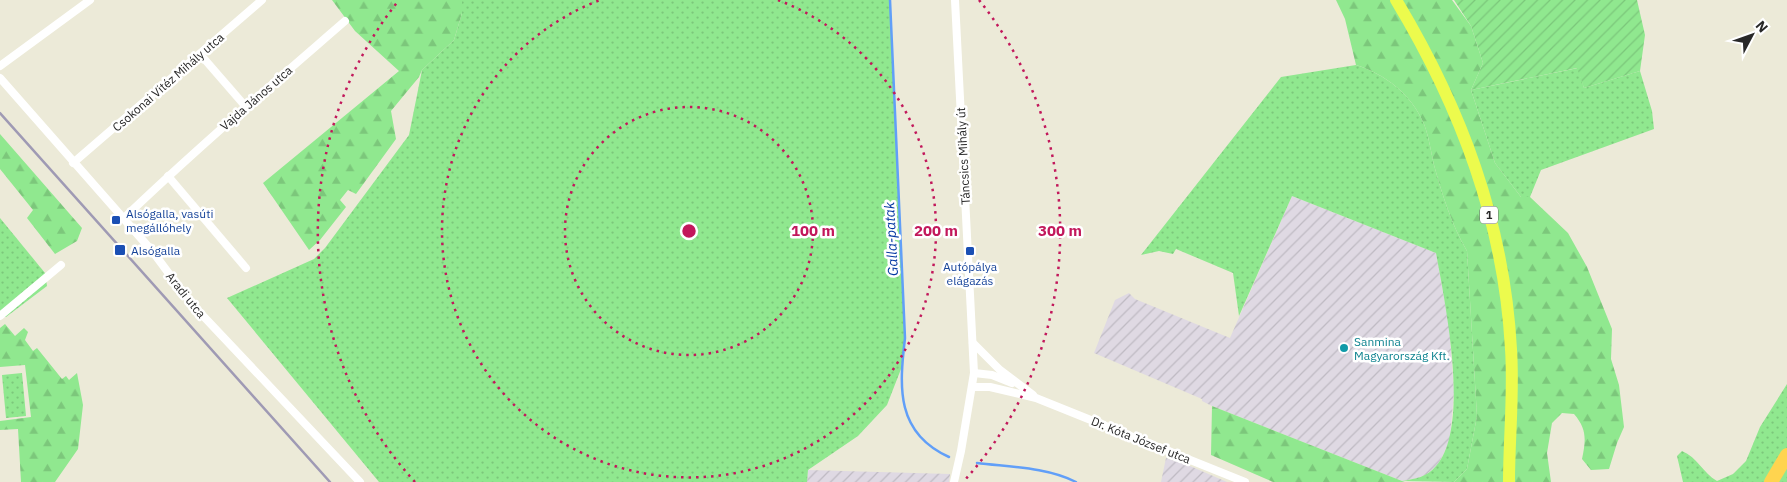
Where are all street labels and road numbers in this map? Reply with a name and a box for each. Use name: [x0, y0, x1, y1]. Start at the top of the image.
street label: Csokonai Vitéz Mihály utca: [109, 29, 227, 134]
street label: Vajda János utca: [217, 62, 296, 133]
street label: Táncsics Mihály út: [953, 107, 973, 205]
road number: 1: [1480, 206, 1498, 224]
street label: Aradi utca: [163, 269, 209, 321]
street label: Dr. Kóta József utca: [1089, 413, 1193, 467]

